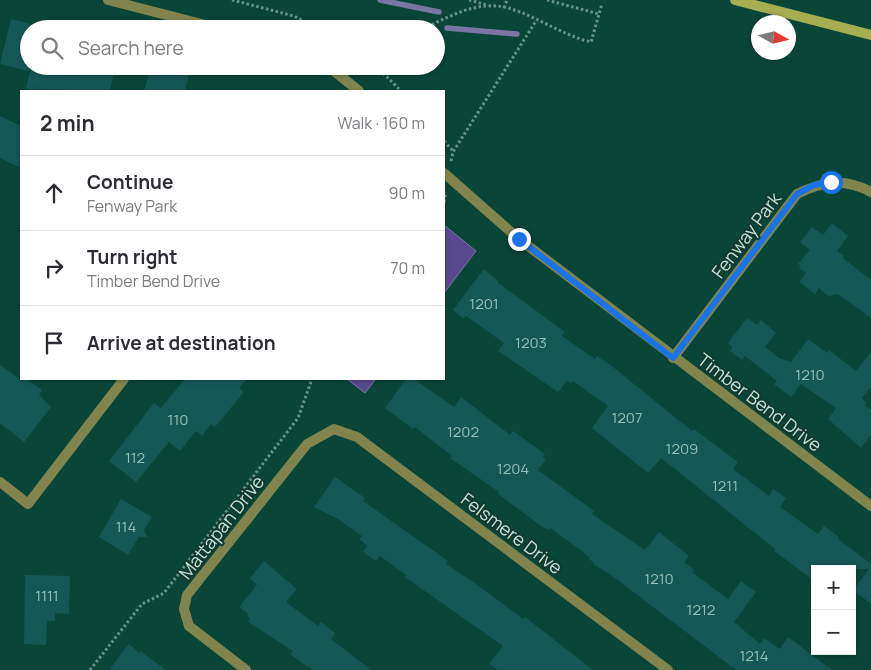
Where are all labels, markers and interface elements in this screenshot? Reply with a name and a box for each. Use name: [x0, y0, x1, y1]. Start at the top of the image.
north arrow: [751, 15, 796, 60]
search box: [20, 20, 445, 75]
icon: search: [38, 34, 66, 62]
text: Search here: [78, 35, 184, 61]
text: 2 min: [40, 109, 95, 137]
text: Walk · 160 m: [337, 112, 425, 134]
text: Continue: [87, 169, 173, 195]
route start: [820, 171, 843, 194]
icon: ahead: [40, 179, 68, 207]
text: 90 m: [389, 182, 425, 204]
street label: Fenway Park: [706, 186, 787, 283]
text: Fenway Park: [87, 195, 177, 217]
route end: [508, 228, 531, 251]
text: Turn right: [87, 244, 177, 270]
icon: right: [40, 254, 68, 282]
text: 70 m: [390, 257, 425, 279]
text: Timber Bend Drive: [87, 270, 220, 292]
house number: 1201: [469, 293, 499, 314]
icon: arrive: [40, 329, 68, 357]
text: Arrive at destination: [87, 330, 276, 356]
house number: 1203: [515, 332, 547, 353]
street label: Timber Bend Drive: [693, 347, 827, 457]
house number: 1210: [795, 364, 825, 385]
house number: 1207: [611, 407, 643, 428]
house number: 110: [168, 409, 188, 430]
house number: 1202: [447, 421, 479, 442]
house number: 1209: [666, 438, 698, 459]
house number: 112: [125, 447, 145, 468]
house number: 1204: [497, 458, 529, 479]
street label: Mattapan Drive: [173, 470, 269, 584]
house number: 1211: [712, 475, 738, 496]
street label: Felsmere Drive: [456, 487, 568, 579]
house number: 114: [116, 516, 136, 537]
map controls: [811, 565, 856, 655]
button: +: [811, 565, 856, 610]
house number: 1210: [644, 568, 674, 589]
house number: 1111: [35, 585, 59, 606]
house number: 1212: [687, 599, 715, 620]
button: −: [811, 610, 856, 655]
house number: 1214: [739, 645, 769, 666]

